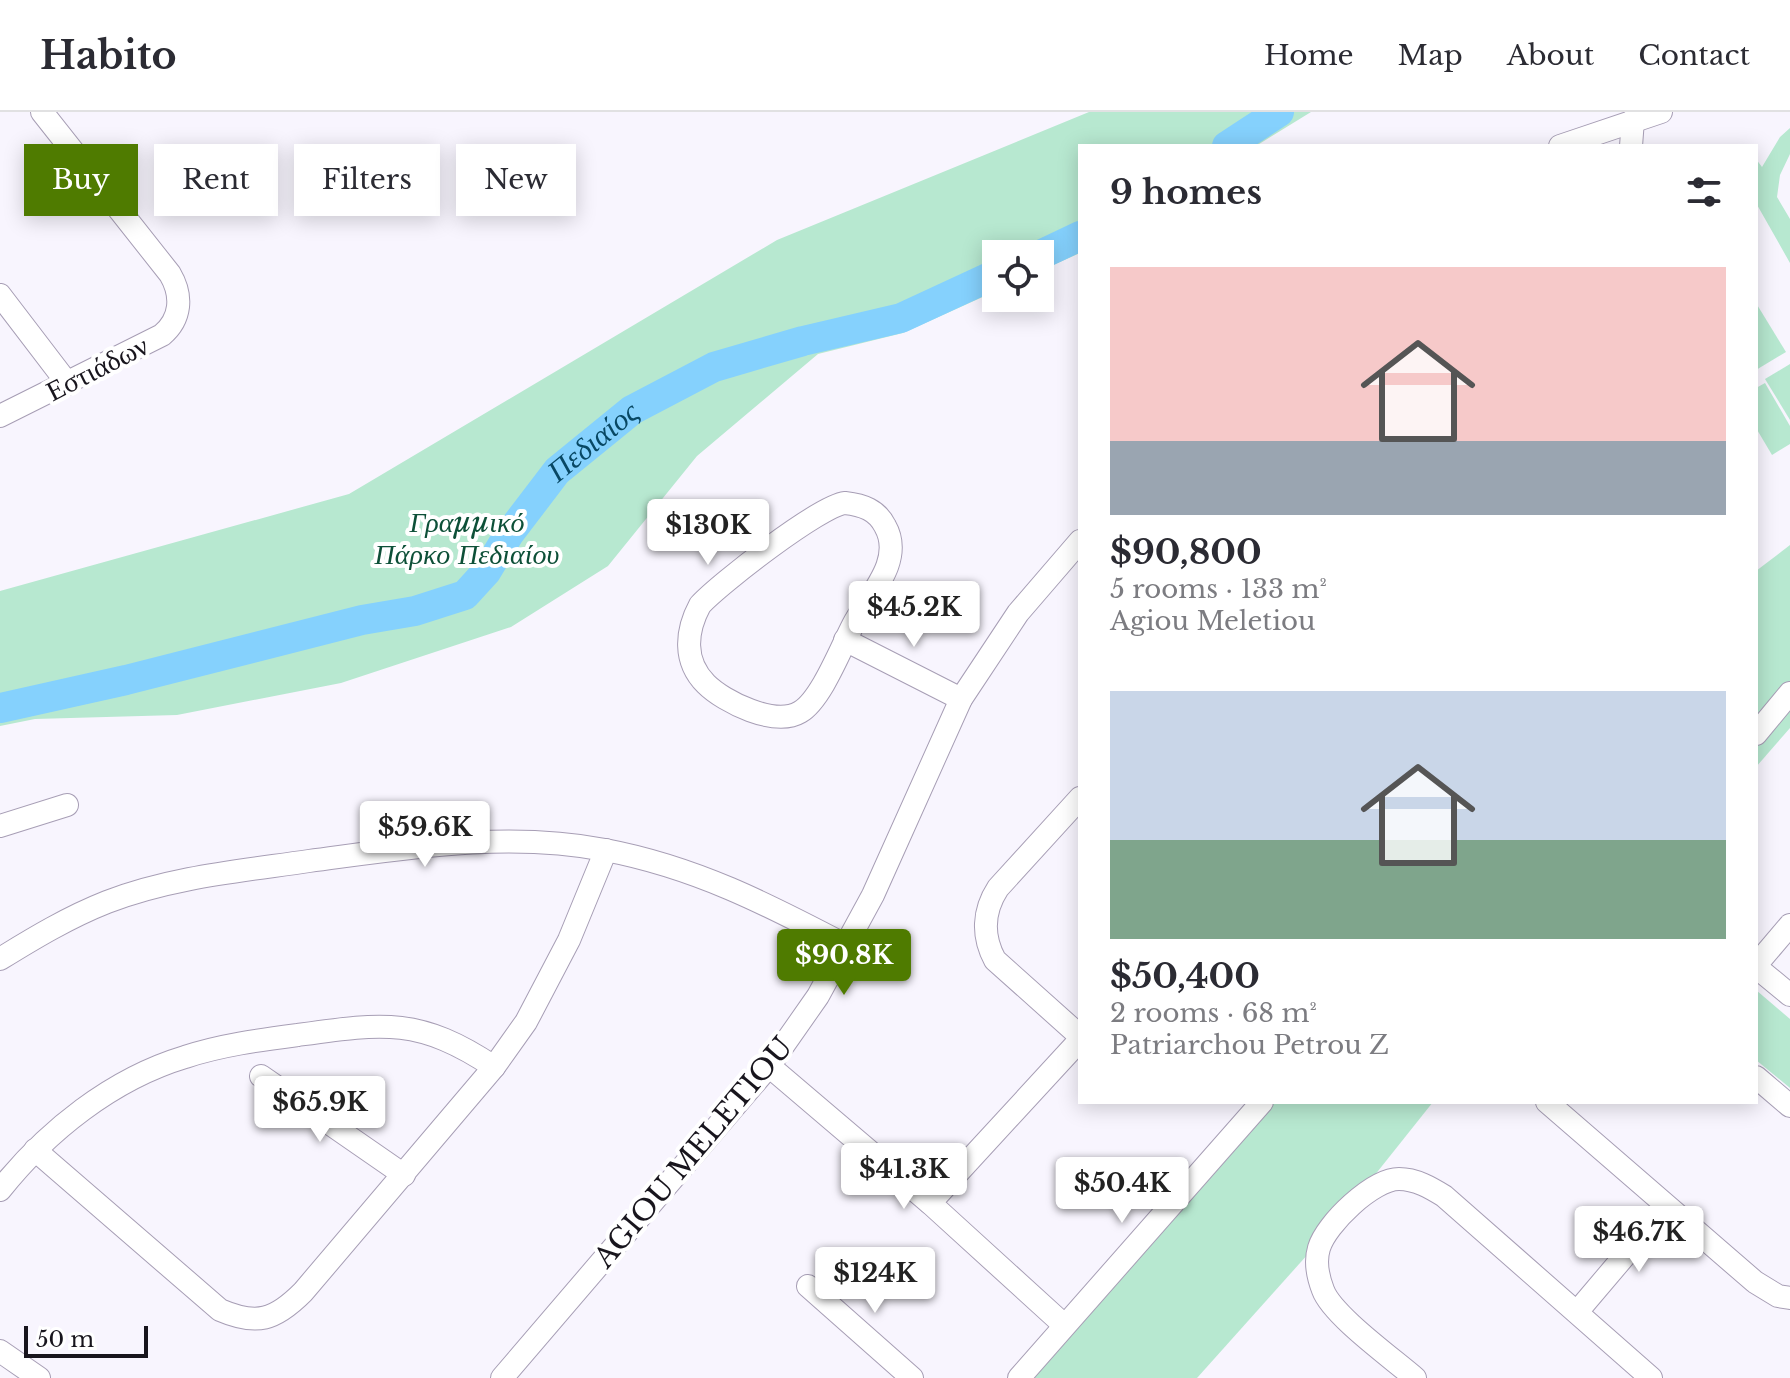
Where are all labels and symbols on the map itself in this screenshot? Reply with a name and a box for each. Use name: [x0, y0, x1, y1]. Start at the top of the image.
street label: Εστιάδων: [40, 328, 154, 409]
water label: Πεδιαίος: [539, 393, 647, 490]
pin: $130K: [652, 499, 764, 567]
park label: Γραμμικό Πάρκο Πεδιαίου: [374, 505, 559, 572]
pin: $45.2K: [849, 581, 979, 649]
pin: $59.6K: [360, 801, 490, 869]
pin: $90.8K: [779, 929, 909, 997]
street label: AGIOU MELETIOU: [586, 1030, 800, 1276]
pin: $65.9K: [255, 1076, 385, 1144]
pin: $41.3K: [839, 1143, 969, 1211]
pin: $50.4K: [1057, 1157, 1187, 1225]
pin: $46.7K: [1574, 1206, 1704, 1274]
pin: $124K: [819, 1247, 931, 1315]
scale bar: [24, 1322, 148, 1358]

